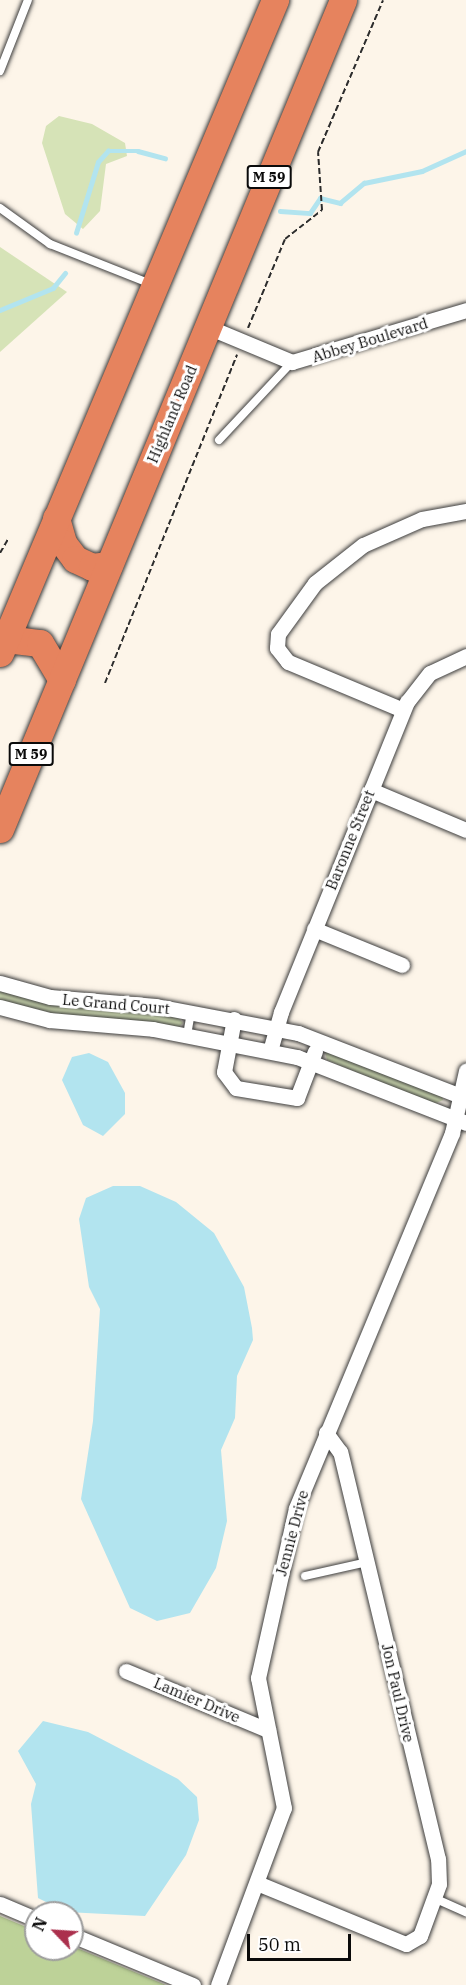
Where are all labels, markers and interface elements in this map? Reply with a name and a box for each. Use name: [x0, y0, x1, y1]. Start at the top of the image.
road number: M 59: [246, 166, 292, 188]
street label: Abbey Boulevard: [310, 314, 430, 366]
street label: Highland Road: [143, 362, 201, 466]
road number: M 59: [9, 743, 54, 765]
street label: Baronne Street: [322, 787, 378, 893]
street label: Le Grand Court: [62, 990, 170, 1018]
street label: Jennie Drive: [272, 1488, 312, 1578]
street label: Jon Paul Drive: [378, 1642, 418, 1744]
street label: Lamier Drive: [151, 1674, 243, 1726]
north arrow: [24, 1901, 84, 1961]
text: N: [28, 1914, 51, 1934]
scale bar: [250, 1922, 354, 1960]
text: 50 m: [258, 1933, 301, 1956]

